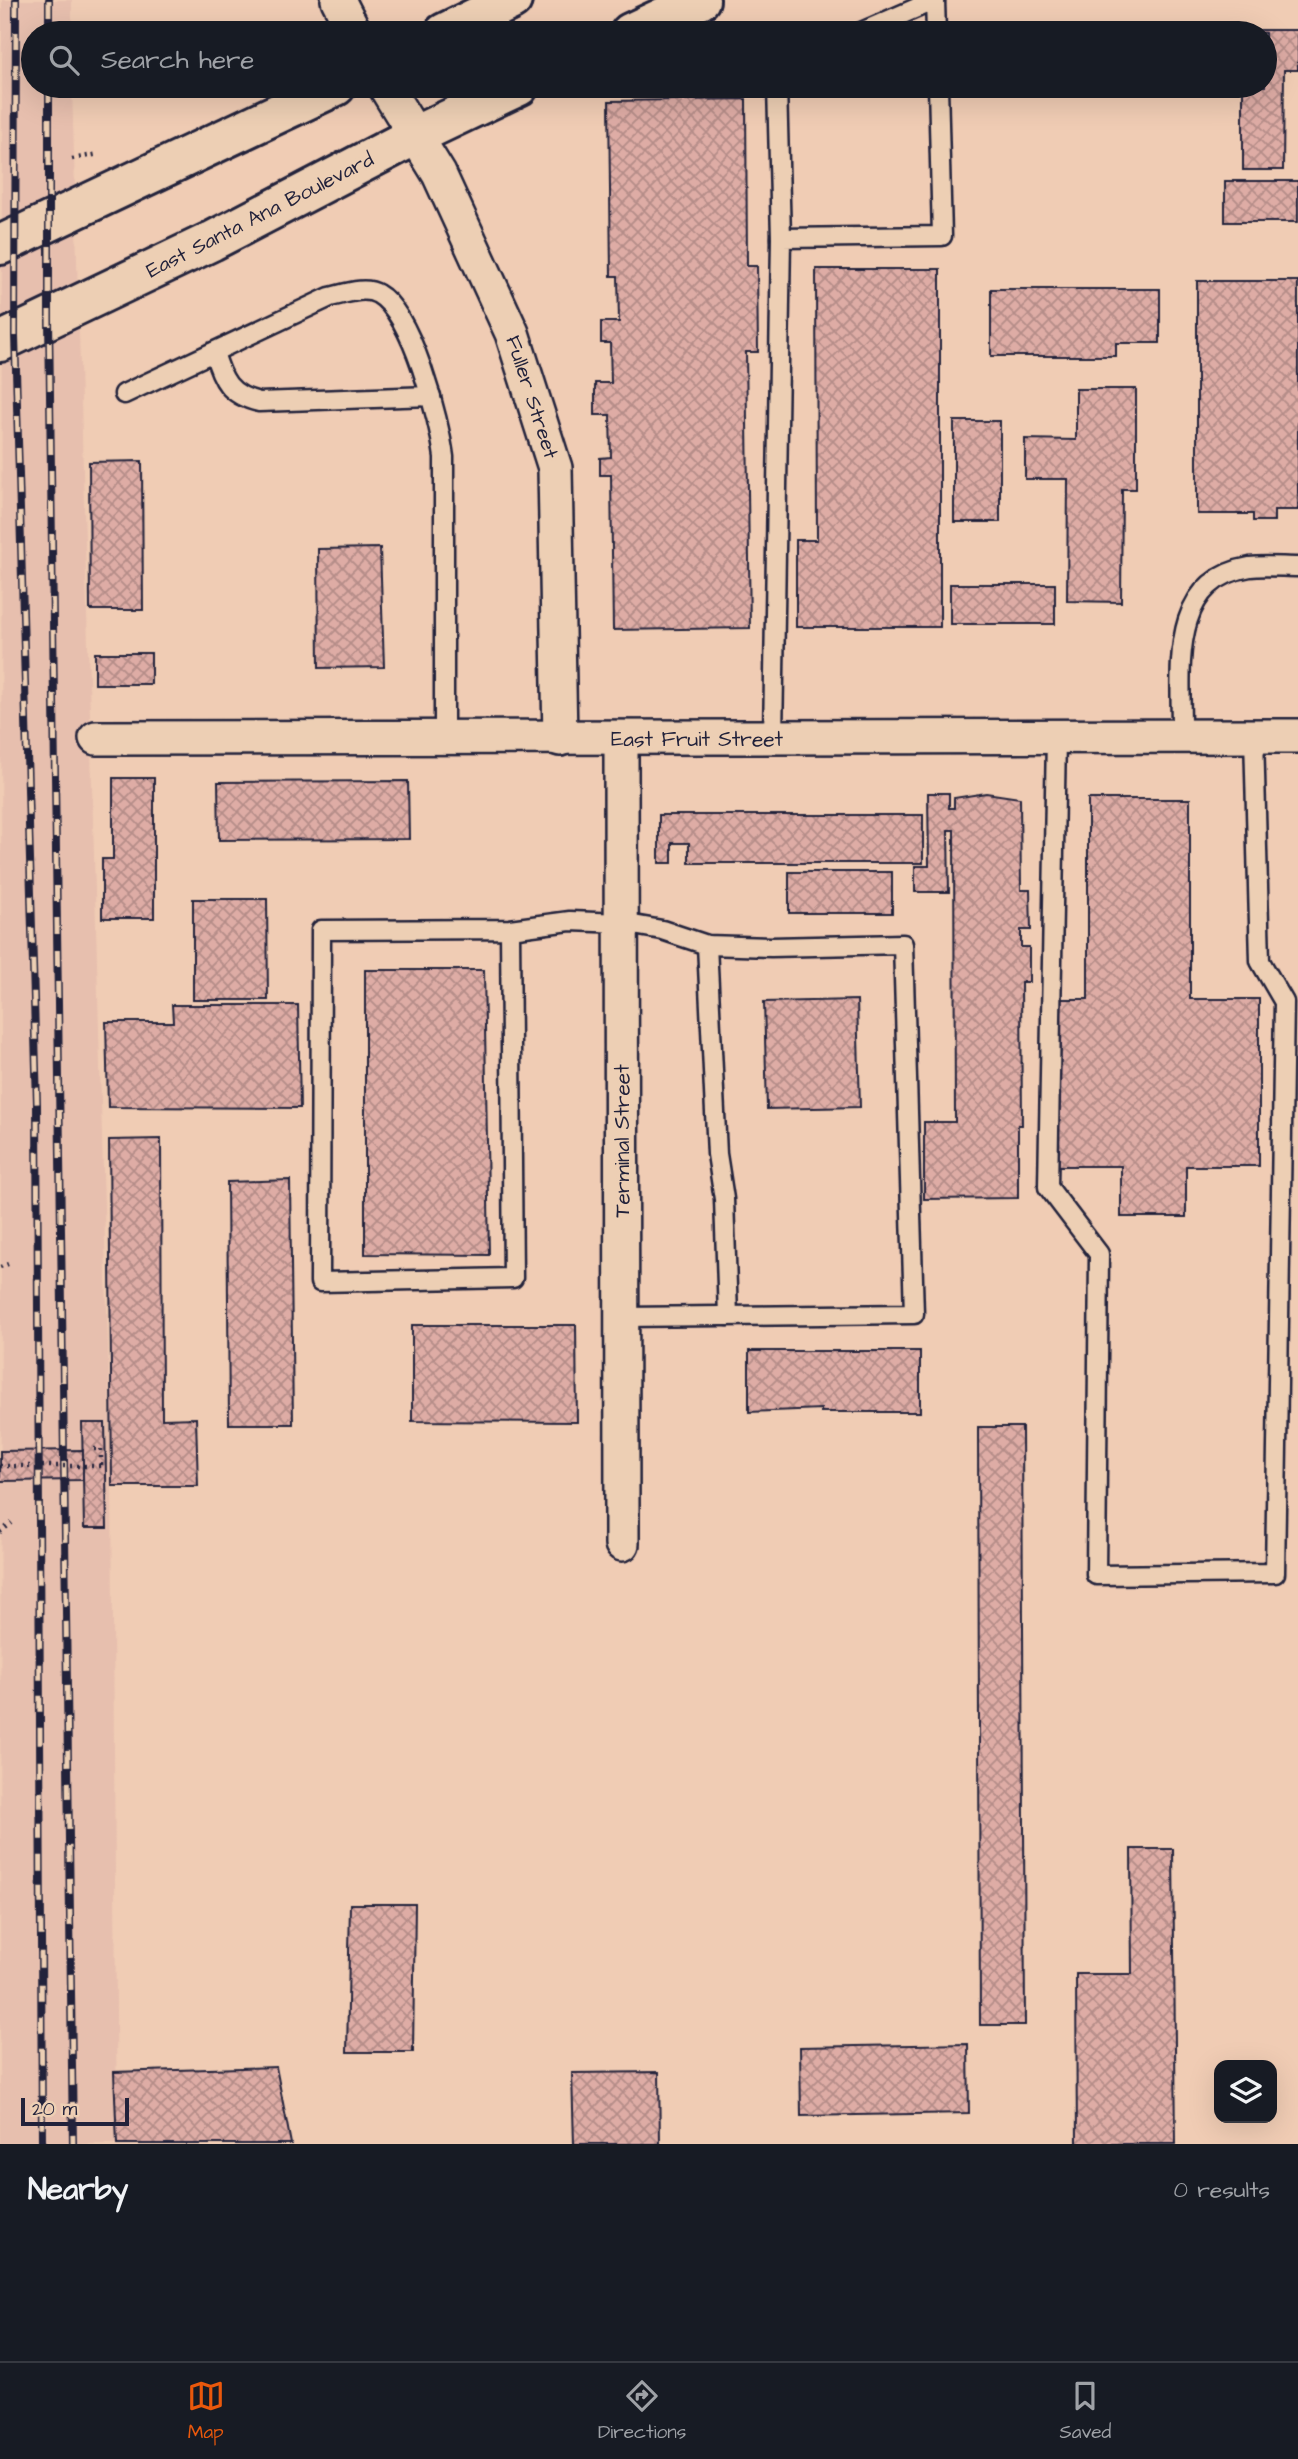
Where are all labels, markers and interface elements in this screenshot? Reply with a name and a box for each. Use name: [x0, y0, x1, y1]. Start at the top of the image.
search box: [21, 21, 1277, 98]
icon: search: [45, 41, 83, 79]
text: Search here: [101, 42, 254, 78]
street label: East Santa Ana Boulevard: [141, 145, 379, 285]
street label: Fuller Street: [498, 332, 566, 463]
street label: East Fruit Street: [611, 725, 784, 754]
street label: Terminal Street: [608, 1064, 637, 1218]
map controls: [1214, 2060, 1277, 2123]
button: layers: [1214, 2060, 1277, 2123]
scale bar: [21, 2095, 130, 2127]
text: 20 m: [32, 2096, 77, 2123]
text: Nearby: [28, 2169, 128, 2211]
text: 0 results: [1173, 2174, 1270, 2206]
tab: Map: [187, 2377, 225, 2446]
tab: Directions: [598, 2377, 686, 2446]
tab: Saved: [1060, 2377, 1111, 2446]

